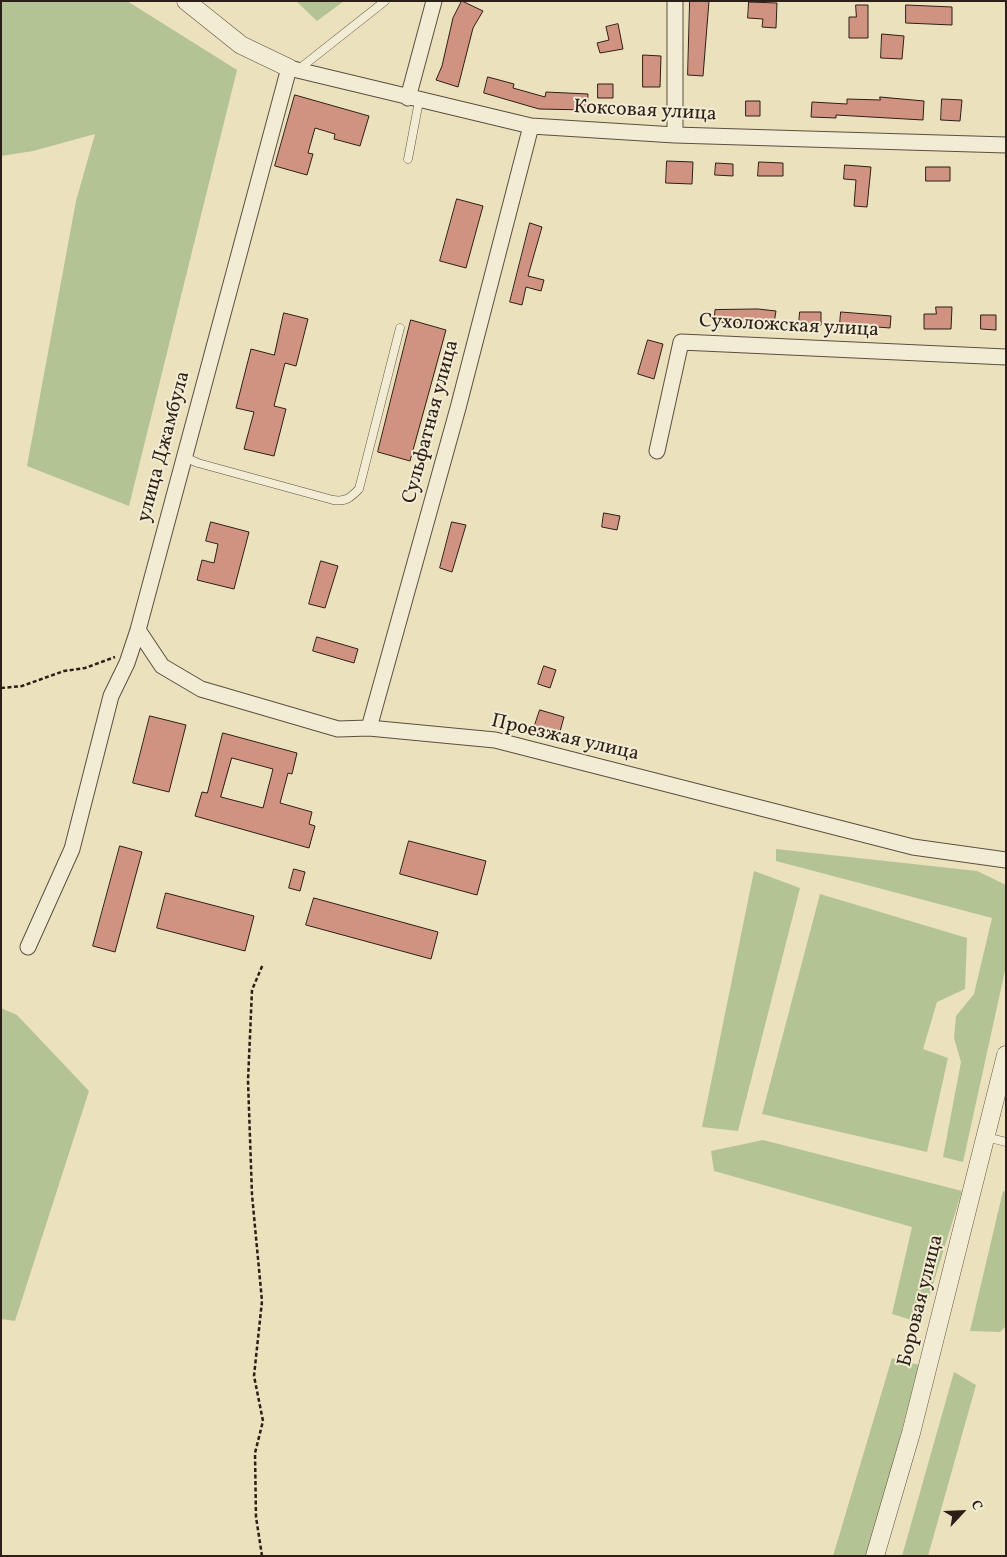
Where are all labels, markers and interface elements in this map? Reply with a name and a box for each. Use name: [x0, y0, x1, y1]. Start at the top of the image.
street label: Коксовая улица: [573, 96, 717, 128]
street label: Сухоложская улица: [698, 310, 880, 344]
street label: Сульфатная улица: [399, 338, 465, 506]
street label: улица Джамбула: [133, 369, 197, 525]
street label: Проезжая улица: [489, 710, 641, 768]
street label: Боровая улица: [894, 1232, 950, 1370]
north arrow: [937, 1487, 987, 1537]
text: С: [966, 1497, 987, 1514]

